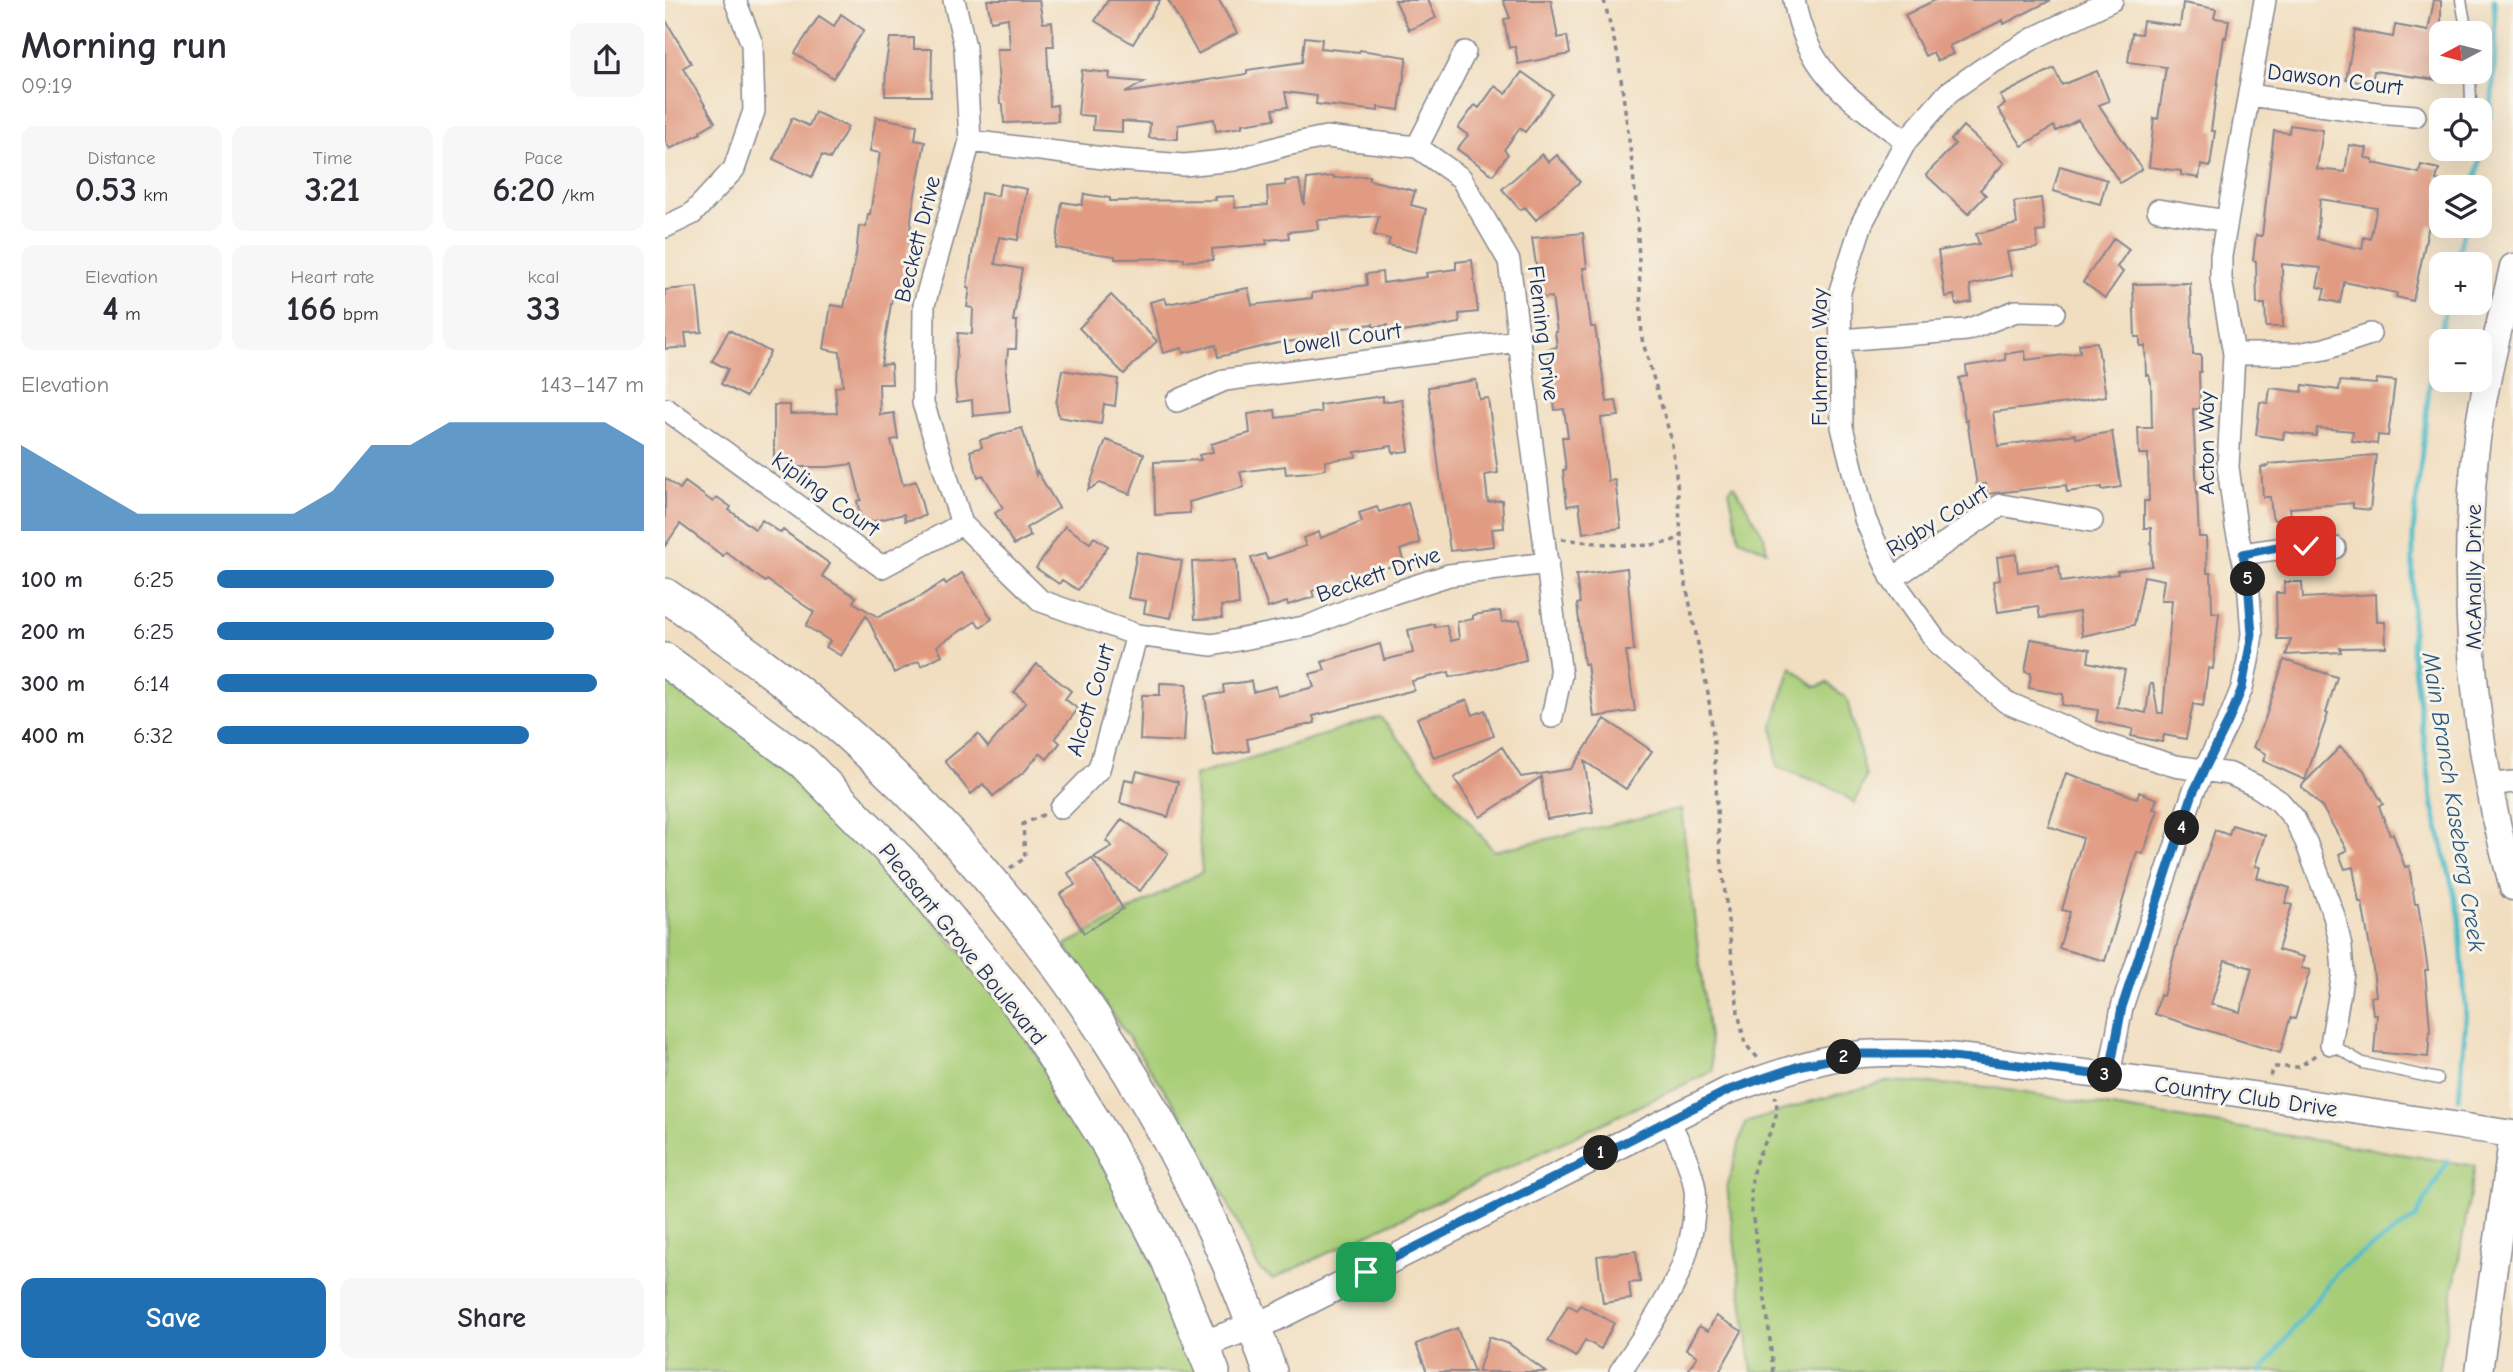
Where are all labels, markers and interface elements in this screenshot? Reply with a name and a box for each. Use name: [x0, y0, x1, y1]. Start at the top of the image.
north arrow: [2429, 21, 2492, 84]
map controls: [2429, 21, 2492, 392]
button: share: [570, 23, 644, 97]
text: Morning run: [21, 24, 227, 68]
street label: Dawson Court: [2266, 58, 2405, 101]
text: 09:19: [21, 72, 73, 99]
button: locate: [2429, 98, 2492, 161]
text: Distance: [87, 147, 156, 169]
text: Time: [313, 147, 352, 169]
text: Pace: [524, 147, 563, 169]
text: 0.53: [75, 169, 137, 210]
text: 3:21: [305, 169, 360, 210]
text: 6:20: [492, 169, 555, 210]
street label: Beckett Drive: [889, 173, 946, 305]
button: layers: [2429, 175, 2492, 238]
text: km: [137, 184, 168, 206]
text: /km: [555, 184, 595, 206]
button: +: [2429, 252, 2492, 315]
street label: Fleming Drive: [1522, 264, 1565, 402]
text: Elevation: [85, 266, 158, 288]
text: Heart rate: [291, 266, 374, 288]
text: kcal: [528, 266, 559, 288]
street label: Fuhrman Way: [1806, 287, 1833, 426]
text: 4: [102, 288, 119, 329]
text: 166: [286, 288, 337, 329]
text: 33: [526, 288, 561, 329]
text: m: [119, 303, 141, 325]
text: bpm: [337, 303, 379, 325]
street label: Lowell Court: [1281, 317, 1405, 360]
button: −: [2429, 329, 2492, 392]
text: Elevation: [21, 371, 109, 398]
text: 143–147 m: [541, 371, 644, 398]
street label: Acton Way: [2193, 391, 2220, 495]
street label: Kipling Court: [766, 446, 886, 543]
street label: Rigby Court: [1881, 478, 1994, 562]
street label: McAnally Drive: [2460, 504, 2487, 650]
pin: [2276, 516, 2336, 576]
icon: check: [2287, 527, 2325, 565]
street label: Beckett Drive: [1313, 541, 1444, 608]
pin: 5: [2231, 562, 2265, 596]
text: 100 m: [21, 566, 83, 593]
text: 6:25: [133, 566, 174, 593]
text: 5: [2242, 567, 2253, 589]
text: 200 m: [21, 618, 85, 645]
text: 6:25: [133, 618, 174, 645]
street label: Alcott Court: [1061, 639, 1121, 760]
water label: Main Branch Kaseberg Creek: [2416, 649, 2492, 954]
text: 300 m: [21, 670, 85, 697]
text: 6:14: [133, 670, 170, 697]
text: 400 m: [21, 722, 85, 749]
text: 6:32: [133, 722, 173, 749]
pin: 4: [2165, 810, 2199, 846]
text: 4: [2177, 816, 2186, 838]
street label: Pleasant Grove Boulevard: [873, 838, 1052, 1051]
pin: 2: [1827, 1040, 1861, 1074]
text: 2: [1839, 1045, 1848, 1067]
pin: 3: [2087, 1058, 2123, 1092]
text: 3: [2100, 1063, 2109, 1085]
street label: Country Club Drive: [2153, 1070, 2339, 1123]
pin: 1: [1583, 1136, 1619, 1170]
text: 1: [1597, 1141, 1604, 1163]
pin: [1336, 1242, 1396, 1302]
icon: arrive: [1347, 1253, 1385, 1291]
button: Save: [21, 1278, 326, 1358]
button: Share: [340, 1278, 644, 1358]

